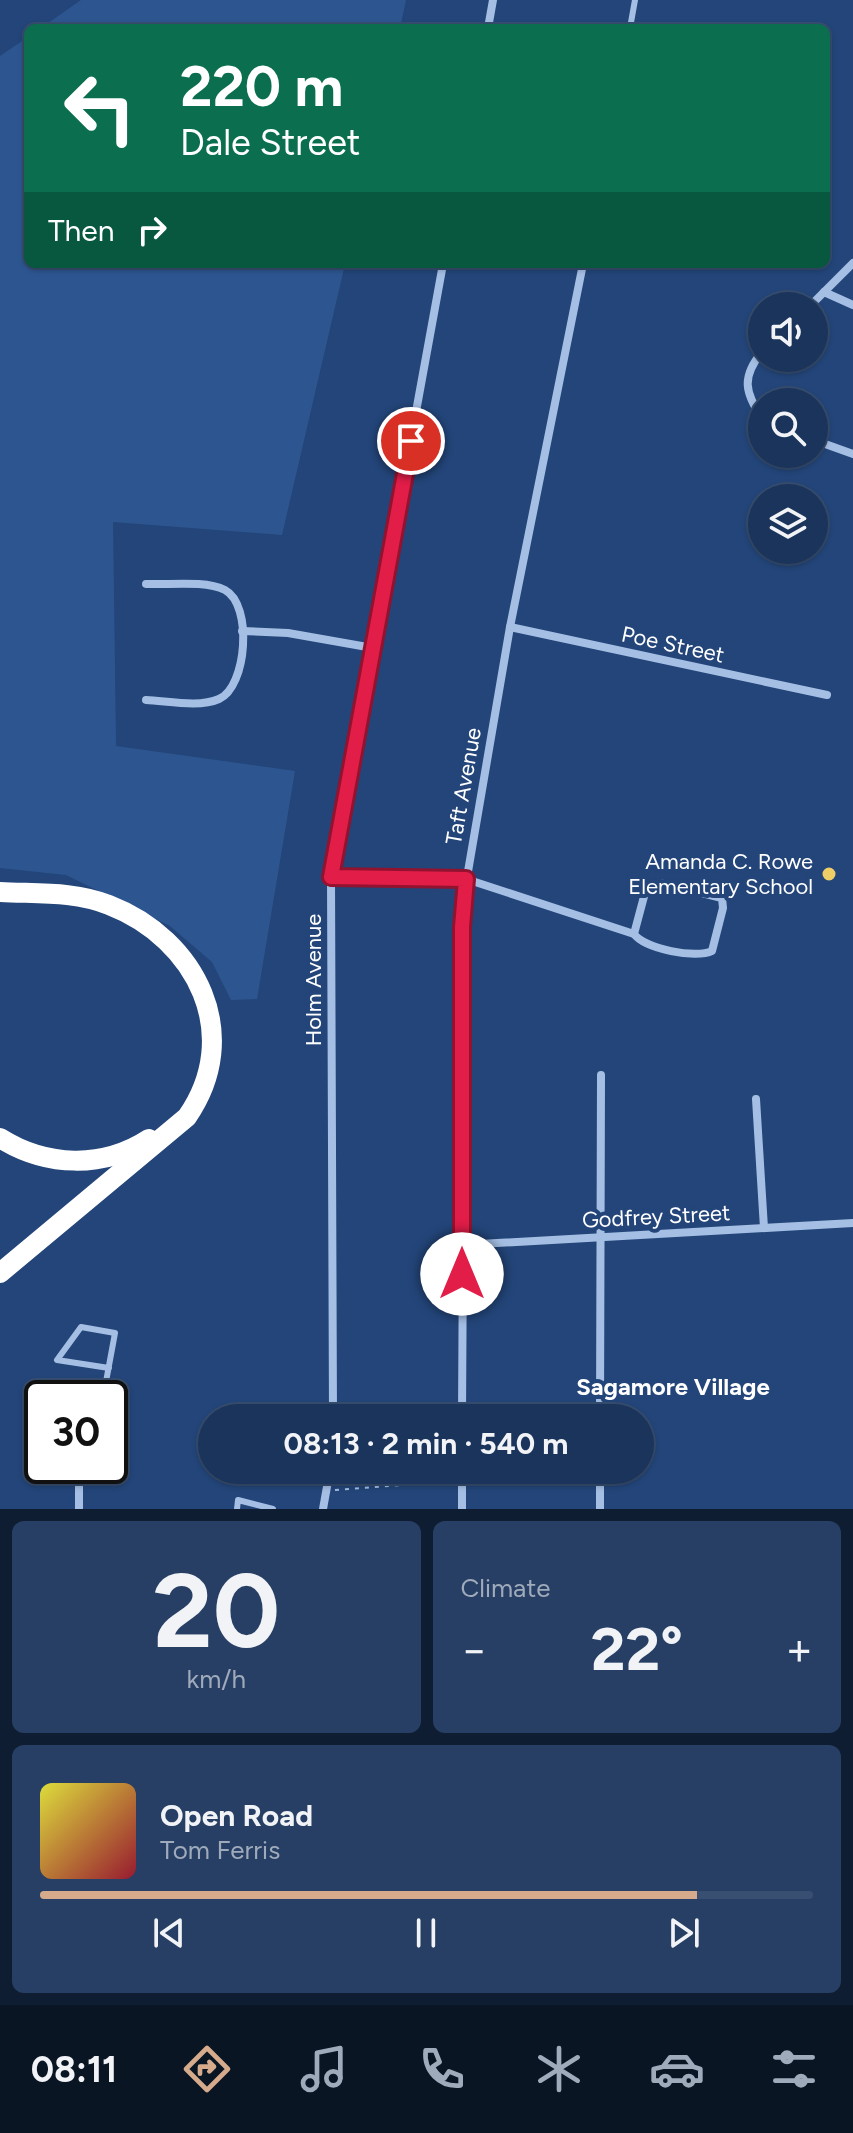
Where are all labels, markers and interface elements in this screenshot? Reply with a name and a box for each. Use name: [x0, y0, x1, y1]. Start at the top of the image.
text: 220 m: [180, 53, 343, 120]
icon: left: [48, 56, 152, 160]
text: Dale Street: [180, 121, 360, 164]
icon: right: [130, 208, 174, 252]
text: Then: [48, 212, 114, 249]
map controls: [748, 292, 828, 564]
button: sound: [748, 292, 828, 372]
button: search: [748, 388, 828, 468]
pin: [377, 407, 445, 475]
icon: arrive: [389, 419, 433, 463]
button: layers: [748, 484, 828, 564]
street label: Poe Street: [619, 620, 727, 669]
street label: Taft Avenue: [440, 726, 487, 847]
place label: Amanda C. Rowe Elementary School: [628, 848, 813, 900]
marker: Amanda C. Rowe Elementary School: [820, 865, 838, 883]
street label: Holm Avenue: [300, 914, 327, 1046]
street label: Godfrey Street: [581, 1199, 731, 1234]
position arrow: [420, 1232, 504, 1316]
district label: Sagamore Village: [576, 1372, 770, 1401]
speed limit sign: 30: [24, 1380, 128, 1484]
text: 08:13 · 2 min · 540 m: [283, 1425, 569, 1462]
text: 20: [152, 1548, 280, 1673]
text: Climate: [461, 1572, 550, 1604]
text: 22°: [591, 1613, 683, 1685]
text: −: [461, 1623, 488, 1676]
text: +: [786, 1623, 813, 1676]
text: km/h: [187, 1663, 246, 1695]
text: Open Road: [160, 1797, 313, 1834]
text: Tom Ferris: [160, 1834, 280, 1866]
icon: previous: [147, 1911, 191, 1955]
icon: pause: [404, 1911, 448, 1955]
icon: next: [662, 1911, 706, 1955]
icon: directions: [179, 2041, 235, 2097]
icon: music: [296, 2041, 352, 2097]
icon: phone: [414, 2041, 470, 2097]
icon: climate: [531, 2041, 587, 2097]
icon: car: [649, 2041, 705, 2097]
icon: filters: [766, 2041, 822, 2097]
text: 08:11: [31, 2048, 117, 2091]

